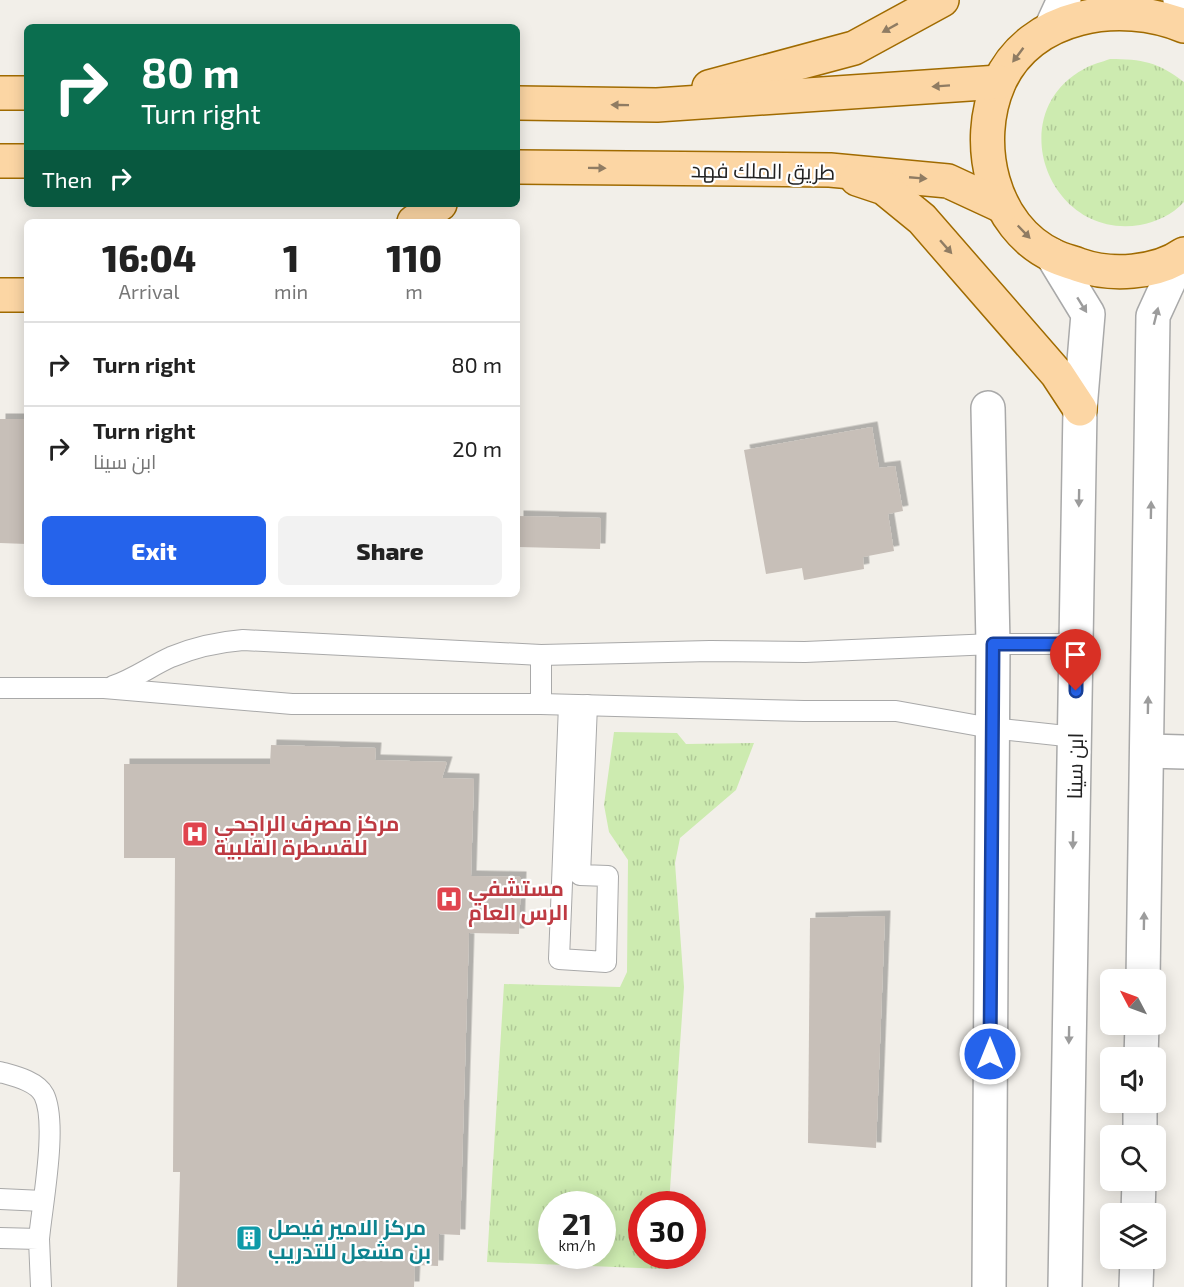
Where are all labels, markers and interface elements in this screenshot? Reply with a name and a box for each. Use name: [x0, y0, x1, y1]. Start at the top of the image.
one-way arrow: [882, 23, 899, 33]
text: 80 m: [141, 46, 240, 96]
icon: right: [42, 48, 120, 126]
one-way arrow: [1012, 48, 1024, 63]
one-way arrow: [931, 81, 950, 91]
text: Turn right: [141, 97, 261, 129]
one-way arrow: [611, 100, 630, 109]
street label: طريق الملك فهد: [691, 156, 835, 186]
icon: right: [104, 162, 137, 195]
one-way arrow: [587, 163, 606, 172]
text: Then: [42, 166, 92, 192]
one-way arrow: [908, 173, 927, 183]
one-way arrow: [1017, 224, 1031, 239]
text: 16:04: [102, 236, 196, 279]
text: 1: [283, 236, 299, 279]
text: 110: [386, 236, 442, 279]
one-way arrow: [939, 239, 952, 254]
text: Arrival: [119, 279, 179, 303]
text: min: [274, 279, 308, 303]
text: m: [405, 279, 423, 303]
one-way arrow: [1077, 297, 1088, 313]
one-way arrow: [1151, 307, 1161, 325]
icon: right: [42, 348, 75, 381]
text: Turn right: [93, 351, 195, 377]
text: 80 m: [451, 351, 502, 377]
text: Turn right: [93, 417, 195, 443]
icon: right: [42, 432, 75, 465]
text: 20 m: [452, 435, 502, 461]
text: ابن سينا: [93, 449, 156, 473]
one-way arrow: [1074, 489, 1084, 508]
one-way arrow: [1146, 501, 1156, 520]
button: Exit: [42, 516, 266, 585]
button: Share: [278, 516, 502, 585]
pin: [1050, 629, 1101, 691]
icon: arrive: [1059, 638, 1092, 671]
one-way arrow: [1143, 696, 1153, 715]
street label: ابن سينا: [1061, 733, 1089, 800]
place label: مركز مصرف الراجحي للقسطرة القلبية: [214, 810, 399, 860]
hospital icon: مركز مصرف الراجحي للقسطرة القلبية: [180, 819, 210, 849]
one-way arrow: [1068, 831, 1078, 850]
place label: مستشفي الرس العام: [468, 875, 569, 927]
hospital icon: مستشفي الرس العام: [434, 884, 464, 914]
one-way arrow: [1139, 912, 1149, 931]
north arrow: [1100, 969, 1166, 1035]
map controls: [1100, 969, 1166, 1269]
position arrow: [958, 1022, 1022, 1086]
one-way arrow: [1064, 1026, 1074, 1045]
button: sound: [1100, 1047, 1166, 1113]
button: search: [1100, 1125, 1166, 1191]
speed limit sign: 30: [628, 1191, 706, 1269]
button: layers: [1100, 1203, 1166, 1269]
text: 21: [562, 1205, 592, 1241]
place label: مركز الامير فيصل بن مشعل للتدريب: [268, 1214, 431, 1264]
building icon: مركز الامير فيصل بن مشعل للتدريب: [234, 1223, 264, 1253]
text: km/h: [558, 1236, 596, 1254]

